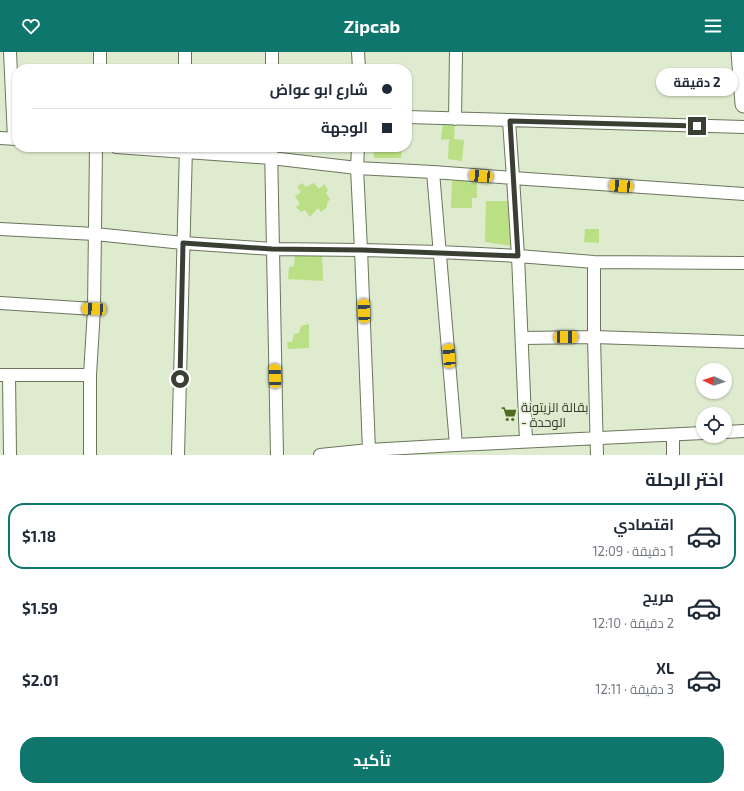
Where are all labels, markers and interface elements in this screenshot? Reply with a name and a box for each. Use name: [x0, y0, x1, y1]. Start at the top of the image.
icon: heart: [20, 15, 42, 37]
text: Zipcab: [344, 15, 400, 37]
icon: menu: [702, 15, 724, 37]
callout: 2 دقيقة: [656, 68, 738, 96]
text: 2 دقيقة: [673, 74, 721, 90]
text: شارع ابو عواض: [270, 80, 368, 98]
route end: [688, 117, 706, 135]
text: الوجهة: [321, 118, 368, 136]
car: [469, 169, 493, 183]
car: [609, 179, 633, 193]
car: [358, 299, 370, 323]
car: [82, 302, 106, 316]
car: [554, 331, 578, 343]
car: [442, 344, 456, 368]
north arrow: [696, 363, 732, 399]
map controls: [696, 363, 732, 443]
car: [269, 364, 281, 388]
route start: [171, 370, 189, 388]
place label: بقالة الزيتونة - الوحدة: [521, 399, 588, 430]
supermarket icon: بقالة الزيتونة - الوحدة: [500, 405, 518, 423]
button: locate: [696, 407, 732, 443]
text: اختر الرحلة: [645, 468, 724, 490]
text: اقتصادي: [614, 515, 674, 533]
icon: car: [686, 518, 722, 554]
text: $1.18: [22, 527, 56, 545]
text: 1 دقيقة · 12:09: [592, 543, 674, 559]
text: مريح: [642, 587, 674, 605]
icon: car: [686, 590, 722, 626]
text: $1.59: [22, 599, 58, 617]
text: 2 دقيقة · 12:10: [593, 615, 674, 631]
text: XL: [656, 659, 674, 677]
icon: car: [686, 662, 722, 698]
text: $2.01: [22, 671, 59, 689]
text: 3 دقيقة · 12:11: [595, 681, 674, 697]
button: تأكيد: [20, 737, 724, 783]

